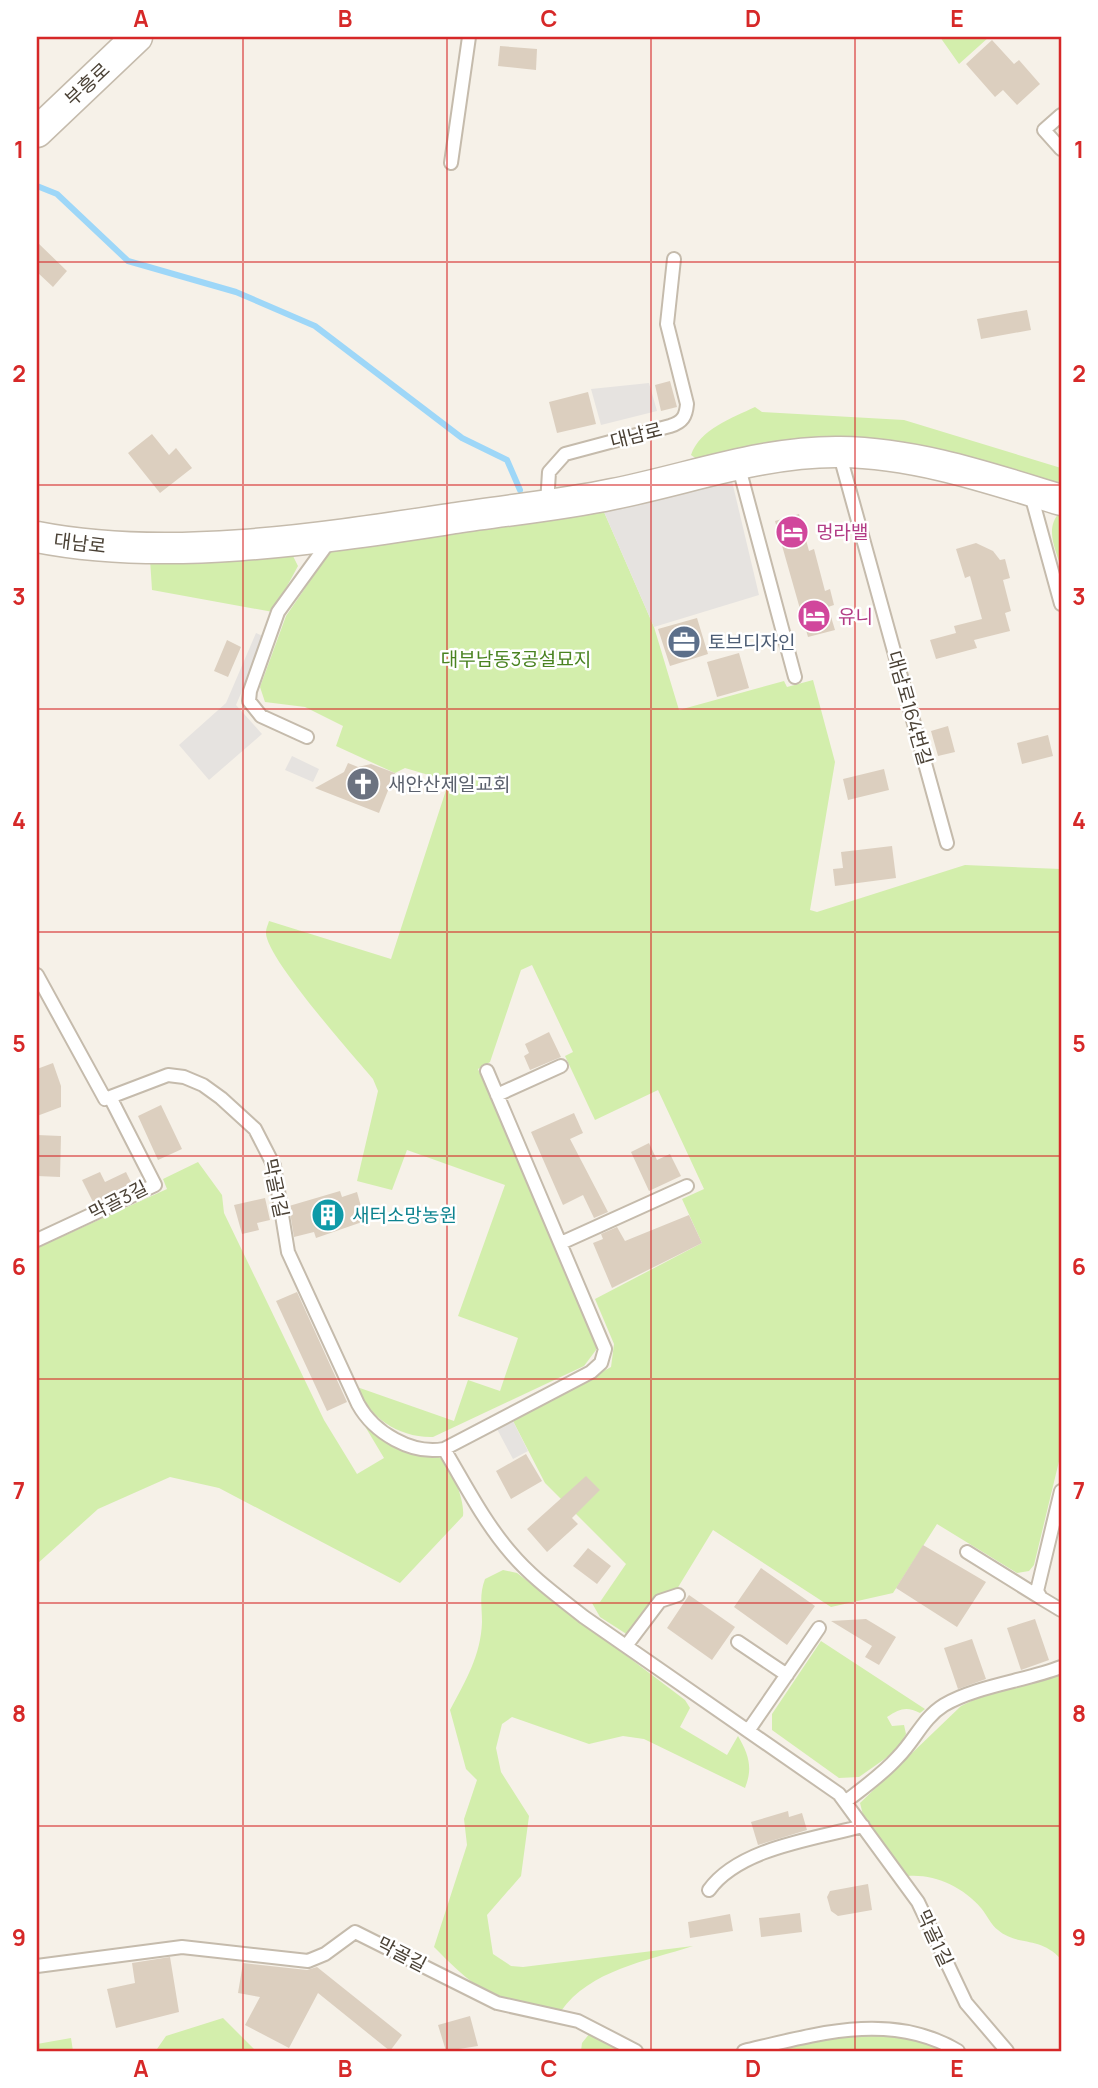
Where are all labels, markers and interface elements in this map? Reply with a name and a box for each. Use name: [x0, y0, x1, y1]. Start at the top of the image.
text: A: [133, 2, 149, 34]
text: B: [338, 2, 352, 34]
text: C: [541, 2, 558, 34]
text: D: [745, 2, 761, 34]
text: E: [950, 2, 964, 34]
street label: 부흥로: [59, 57, 115, 111]
text: 1: [14, 133, 24, 165]
text: 1: [1074, 133, 1084, 165]
text: 2: [12, 357, 26, 389]
text: 2: [1072, 357, 1086, 389]
street label: 대남로: [607, 416, 665, 454]
hotel icon: 멍라밸: [773, 513, 811, 551]
place label: 멍라밸: [816, 519, 868, 545]
street label: 대남로: [52, 527, 108, 559]
text: 3: [12, 580, 26, 612]
text: 3: [1072, 580, 1086, 612]
hotel icon: 유니: [795, 597, 833, 635]
place label: 유니: [838, 603, 873, 629]
office icon: 토브디자인: [665, 623, 703, 661]
place label: 토브디자인: [708, 629, 795, 655]
park label: 대부남동3공설묘지: [441, 646, 591, 672]
street label: 대남로164번길: [881, 648, 939, 768]
church icon: 새안산제일교회: [344, 765, 382, 803]
place label: 새안산제일교회: [388, 771, 510, 797]
text: 4: [12, 804, 26, 836]
text: 4: [1072, 804, 1086, 836]
text: 5: [12, 1027, 26, 1059]
text: 5: [1072, 1027, 1086, 1059]
street label: 막골1길: [257, 1156, 295, 1220]
street label: 막골3길: [84, 1174, 152, 1226]
building icon: 새터소망농원: [309, 1196, 347, 1234]
place label: 새터소망농원: [352, 1202, 457, 1228]
text: 6: [12, 1250, 26, 1282]
text: 6: [1072, 1250, 1086, 1282]
text: 7: [13, 1474, 25, 1506]
text: 7: [1073, 1474, 1085, 1506]
text: 8: [12, 1697, 26, 1729]
text: 8: [1072, 1697, 1086, 1729]
street label: 막골1길: [911, 1905, 959, 1971]
text: 9: [12, 1921, 26, 1953]
text: 9: [1072, 1921, 1086, 1953]
street label: 막골길: [373, 1931, 431, 1977]
text: A: [133, 2052, 149, 2084]
text: B: [338, 2052, 352, 2084]
text: C: [541, 2052, 558, 2084]
text: D: [745, 2052, 761, 2084]
text: E: [950, 2052, 964, 2084]

